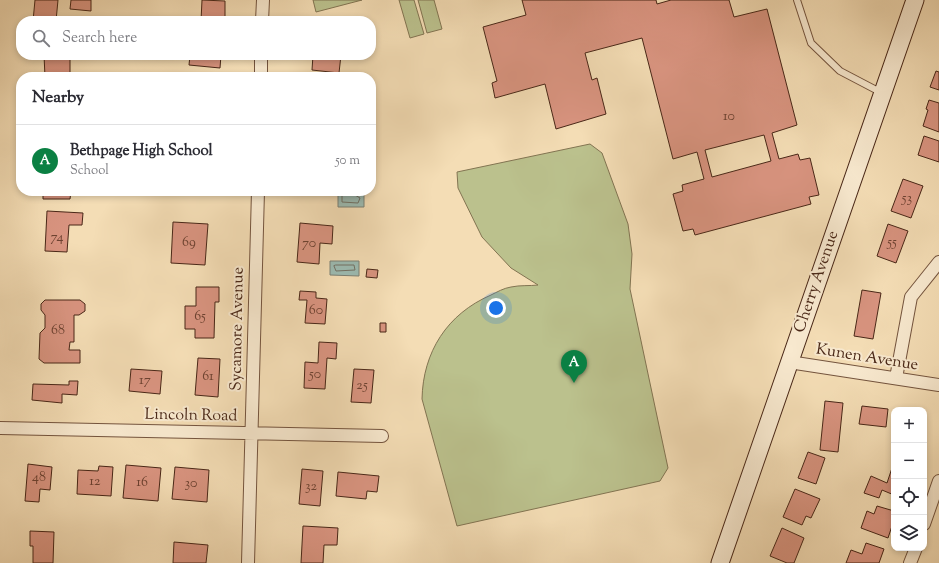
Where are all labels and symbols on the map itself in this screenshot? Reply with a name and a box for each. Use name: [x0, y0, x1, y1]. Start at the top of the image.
house number: 10: [723, 107, 735, 127]
house number: 53: [901, 189, 913, 209]
house number: 74: [50, 228, 64, 248]
street label: Cherry Avenue: [789, 228, 845, 336]
house number: 69: [182, 233, 196, 253]
house number: 55: [886, 233, 897, 253]
house number: 70: [302, 234, 316, 254]
street label: Sycamore Avenue: [225, 267, 251, 391]
your location: [486, 298, 506, 318]
house number: 60: [309, 301, 323, 321]
house number: 65: [194, 307, 206, 327]
house number: 68: [51, 321, 65, 341]
street label: Kunen Avenue: [814, 339, 920, 377]
pin: A: [561, 350, 587, 383]
house number: 50: [308, 365, 321, 385]
house number: 61: [202, 367, 214, 387]
house number: 17: [139, 371, 151, 391]
house number: 25: [356, 376, 368, 396]
street label: Lincoln Road: [144, 404, 238, 428]
house number: 48: [32, 468, 46, 488]
house number: 12: [89, 472, 101, 492]
house number: 16: [136, 473, 148, 493]
house number: 30: [185, 474, 197, 494]
house number: 32: [305, 477, 318, 497]

